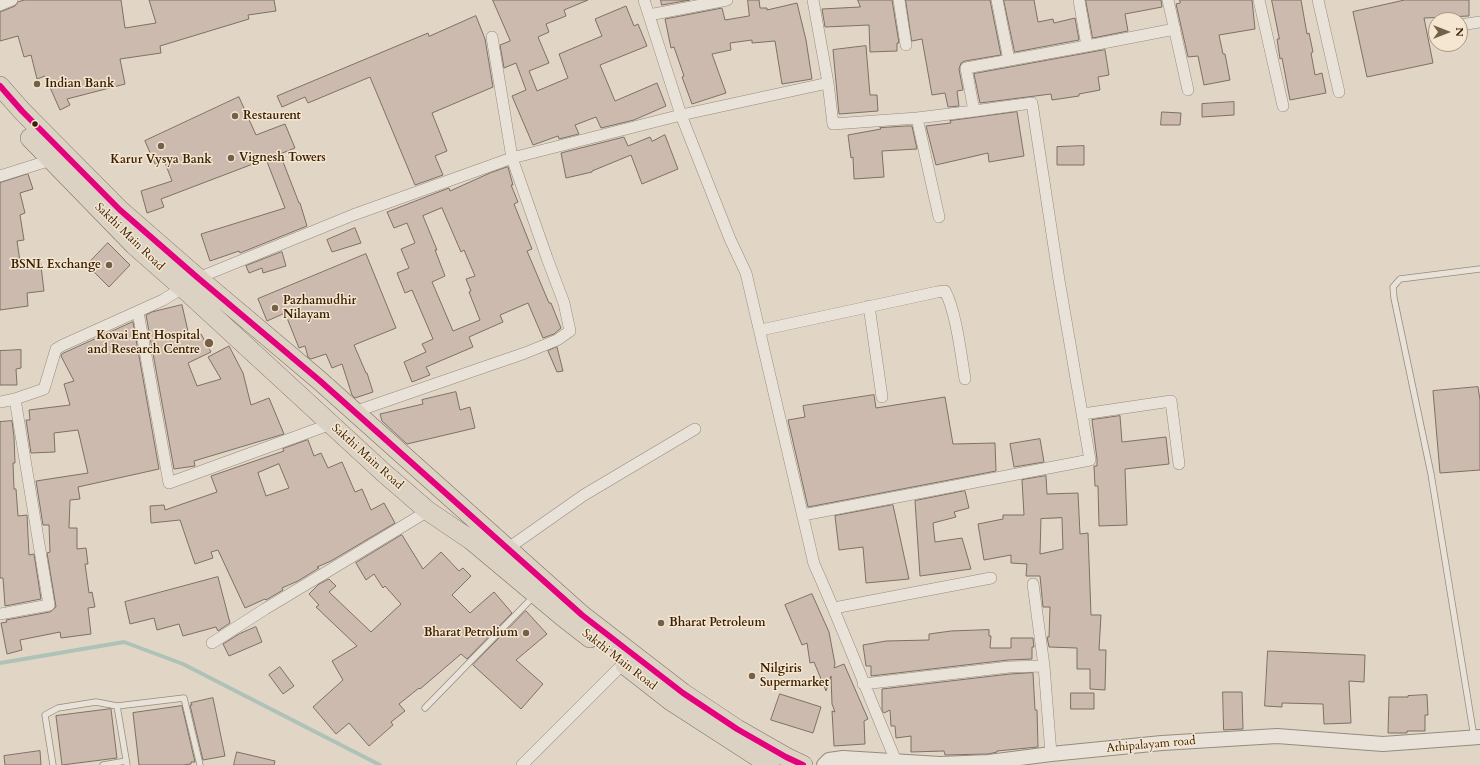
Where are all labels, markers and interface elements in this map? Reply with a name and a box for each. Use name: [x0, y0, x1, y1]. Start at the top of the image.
north arrow: [1428, 12, 1468, 52]
text: N: [1452, 27, 1467, 37]
place label: Indian Bank: [45, 77, 114, 91]
marker: Indian Bank: [32, 79, 42, 89]
place label: Restaurent: [243, 109, 301, 123]
marker: Restaurent: [230, 111, 240, 121]
unlabelled marker: [30, 119, 40, 129]
marker: Karur Vysya Bank: [156, 141, 166, 151]
place label: Vignesh Towers: [239, 151, 326, 165]
place label: Karur Vysya Bank: [110, 153, 212, 167]
marker: Vignesh Towers: [226, 153, 236, 163]
street label: Sakthi Main Road: [91, 200, 167, 274]
place label: BSNL Exchange: [10, 258, 101, 272]
marker: BSNL Exchange: [104, 260, 114, 270]
place label: Pazhamudhir Nilayam: [283, 294, 356, 322]
marker: Pazhamudhir Nilayam: [270, 303, 280, 313]
place label: Kovai Ent Hospital and Research Centre: [87, 329, 200, 357]
marker: Kovai Ent Hospital and Research Centre: [203, 337, 215, 349]
street label: Sakthi Main Road: [328, 421, 406, 493]
place label: Bharat Petroleum: [669, 616, 765, 630]
marker: Bharat Petroleum: [656, 618, 666, 628]
place label: Bharat Petrolium: [424, 626, 518, 640]
street label: Sakthi Main Road: [579, 626, 659, 694]
marker: Bharat Petrolium: [521, 628, 531, 638]
place label: Nilgiris Supermarket: [760, 662, 829, 690]
marker: Nilgiris Supermarket: [747, 671, 757, 681]
street label: Athipalayam road: [1106, 734, 1196, 756]

